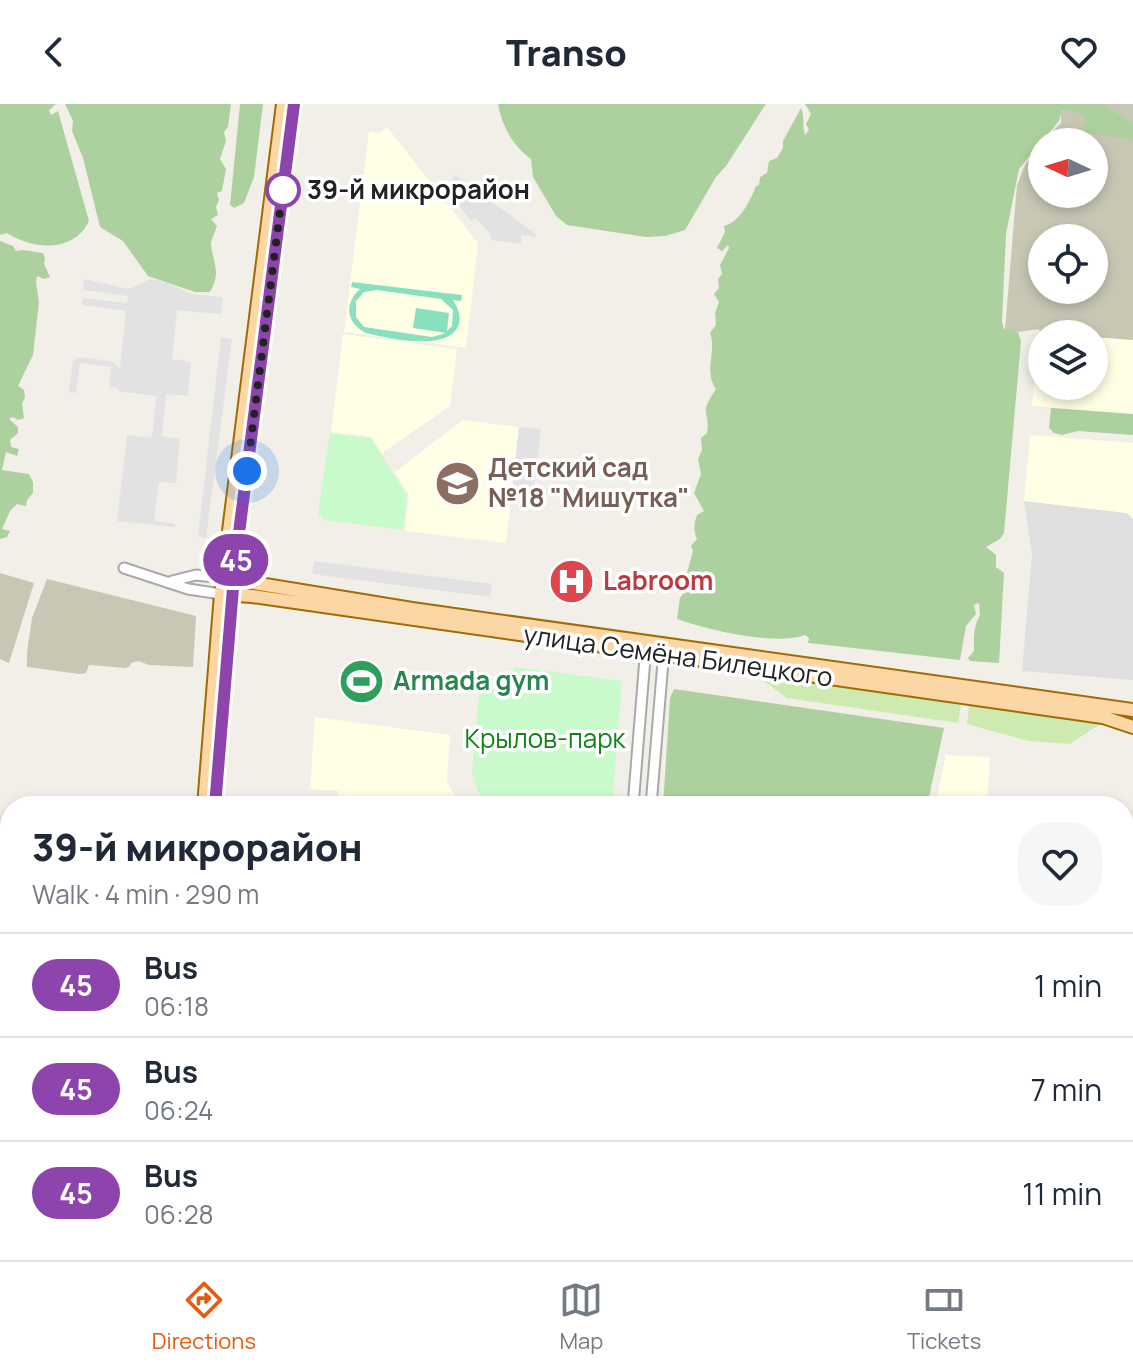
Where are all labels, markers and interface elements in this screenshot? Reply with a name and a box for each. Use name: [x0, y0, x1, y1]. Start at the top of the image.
text: Transo: [506, 28, 627, 77]
icon: back: [32, 30, 76, 74]
icon: heart: [1057, 30, 1101, 74]
north arrow: [1028, 128, 1108, 208]
map controls: [1028, 128, 1108, 400]
place label: 39-й микрорайон: [307, 171, 530, 207]
marker: 39-й микрорайон: [266, 173, 300, 207]
button: locate: [1028, 224, 1108, 304]
button: layers: [1028, 320, 1108, 400]
place label: Детский сад №18 "Мишутка": [488, 449, 690, 515]
your location: [227, 451, 267, 491]
school or university icon: Детский сад №18 "Мишутка": [433, 459, 481, 507]
line badge: 45: [200, 534, 272, 586]
text: 45: [219, 541, 253, 579]
hospital icon: Labroom: [548, 557, 596, 605]
place label: Labroom: [603, 562, 714, 598]
street label: улица Семёна Билецкого: [521, 615, 835, 695]
sports icon: Armada gym: [338, 657, 386, 705]
place label: Armada gym: [393, 662, 549, 698]
park label: Крылов-парк: [465, 720, 627, 756]
text: 39-й микрорайон: [32, 820, 363, 872]
button: heart: [1018, 822, 1102, 906]
text: Walk · 4 min · 290 m: [32, 876, 259, 912]
text: Bus: [144, 947, 198, 988]
text: 1 min: [1034, 965, 1102, 1006]
text: 45: [59, 966, 93, 1004]
text: 06:18: [144, 988, 209, 1024]
text: Bus: [144, 1051, 198, 1092]
text: 7 min: [1031, 1069, 1102, 1110]
text: 45: [59, 1070, 93, 1108]
text: 06:24: [144, 1092, 213, 1128]
text: Bus: [144, 1155, 198, 1196]
text: 11 min: [1022, 1173, 1102, 1214]
text: 45: [59, 1174, 93, 1212]
text: 06:28: [144, 1196, 214, 1232]
tab: Directions: [152, 1278, 256, 1356]
tab: Map: [559, 1278, 603, 1356]
tab: Tickets: [907, 1278, 981, 1356]

